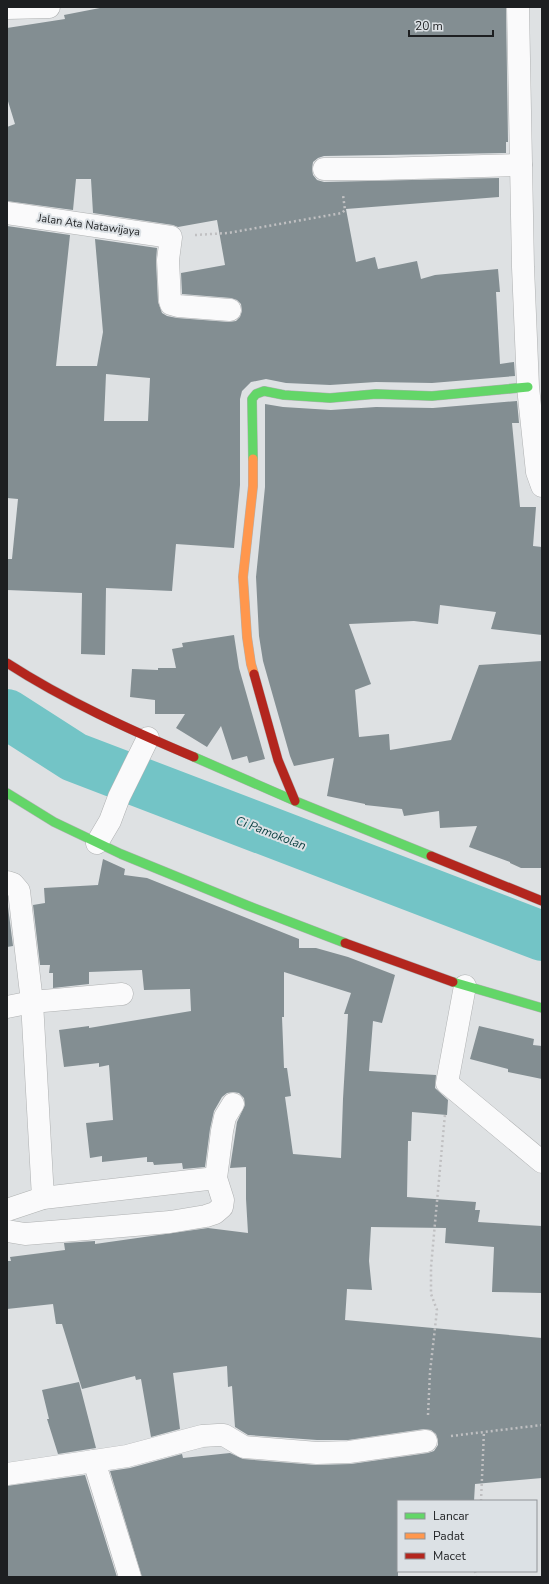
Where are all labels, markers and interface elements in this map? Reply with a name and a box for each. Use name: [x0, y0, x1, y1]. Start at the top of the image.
scale bar: [409, 12, 493, 38]
text: 20 m: [415, 18, 443, 34]
street label: Jalan Ata Natawijaya: [36, 210, 141, 240]
water label: Ci Pamokolan: [234, 812, 308, 854]
legend: [397, 1500, 537, 1572]
text: Lancar: [433, 1508, 470, 1524]
text: Padat: [433, 1528, 465, 1544]
text: Macet: [433, 1548, 466, 1564]

